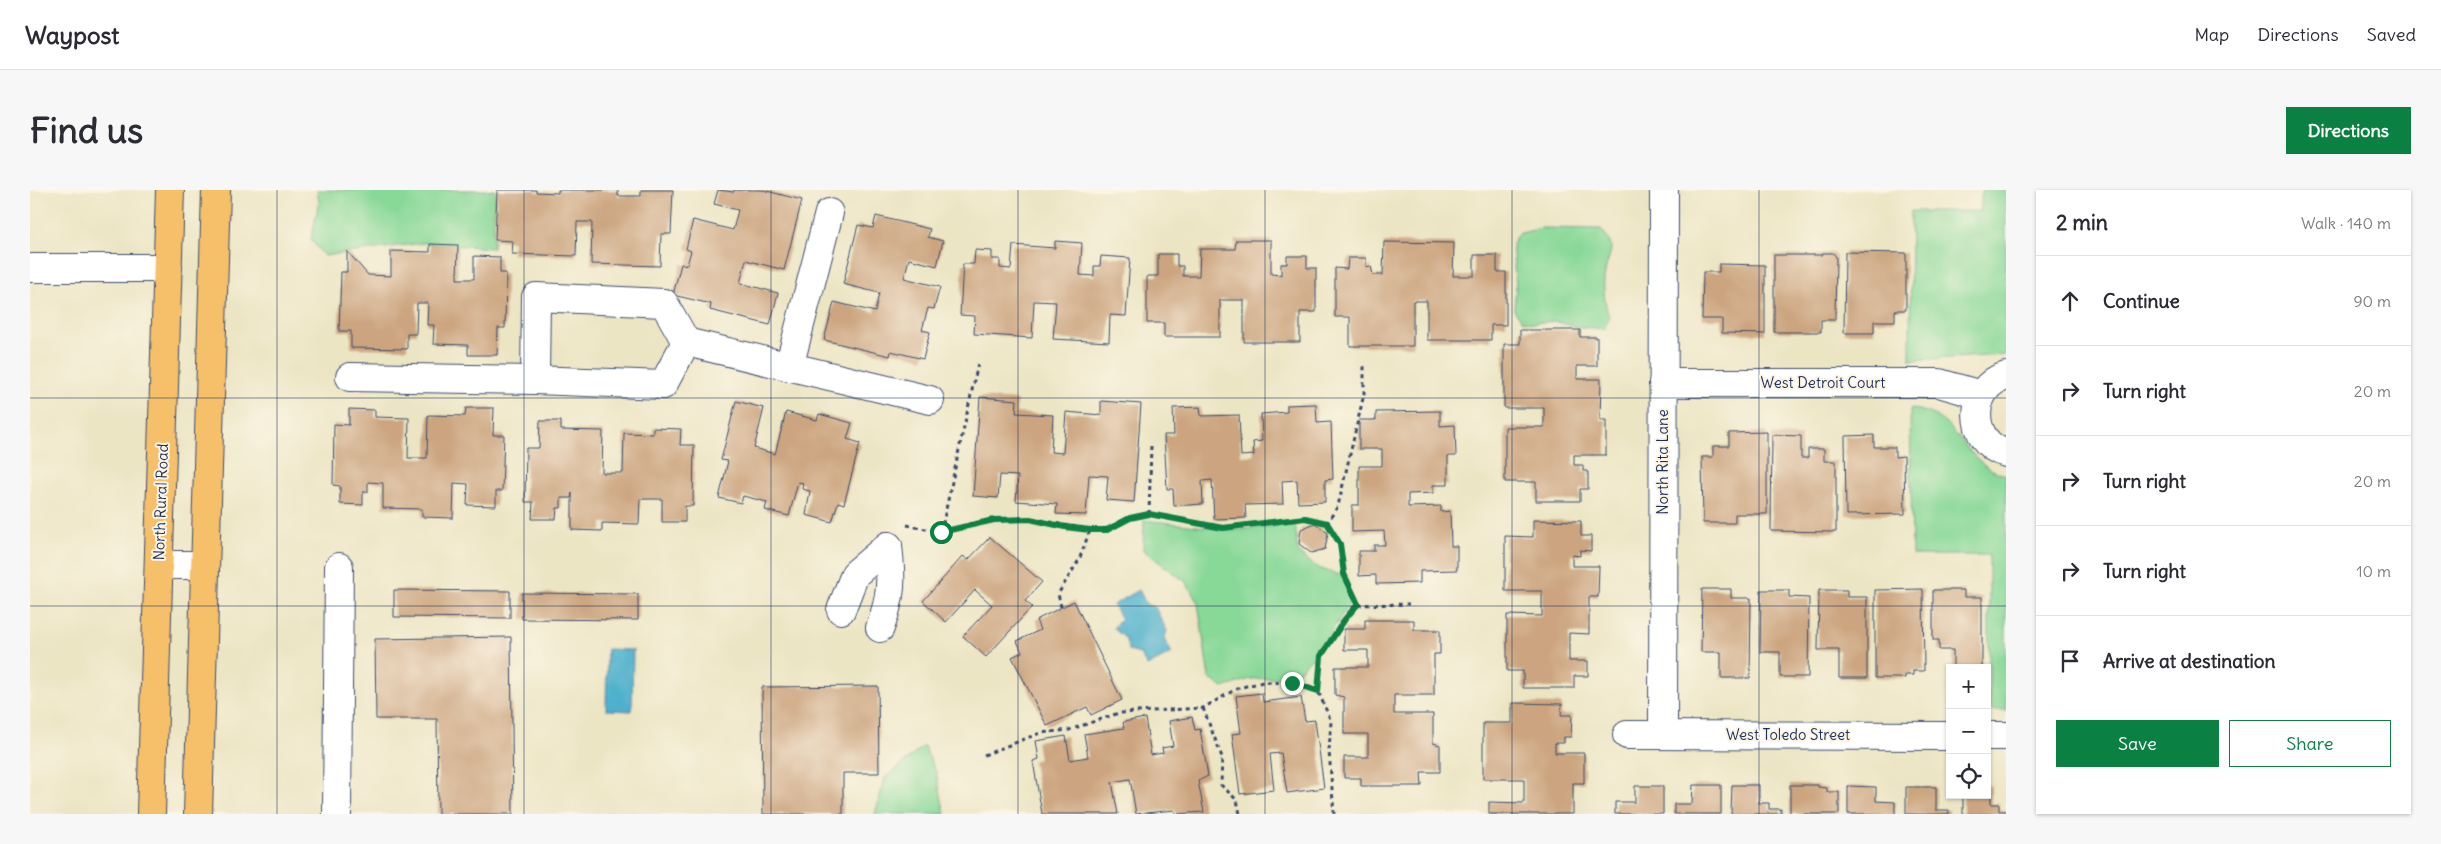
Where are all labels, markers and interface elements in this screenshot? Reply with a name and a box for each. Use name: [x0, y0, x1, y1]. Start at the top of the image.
text: Waypost: [25, 20, 119, 50]
text: Map: [2194, 23, 2229, 46]
text: Directions: [2257, 23, 2339, 46]
text: Saved: [2367, 23, 2416, 46]
button: Directions: [2286, 107, 2411, 154]
text: Find us: [30, 108, 143, 152]
text: 2 min: [2056, 209, 2108, 236]
text: Walk · 140 m: [2301, 213, 2391, 233]
icon: ahead: [2056, 287, 2084, 315]
text: Continue: [2103, 289, 2180, 313]
text: 90 m: [2353, 291, 2391, 311]
street label: West Detroit Court: [1761, 373, 1885, 392]
icon: right: [2056, 377, 2084, 405]
text: Turn right: [2103, 379, 2186, 403]
text: 20 m: [2354, 381, 2391, 401]
street label: North Rita Lane: [1653, 409, 1672, 515]
street label: North Rural Road: [149, 443, 172, 561]
icon: right: [2056, 467, 2084, 495]
text: Turn right: [2103, 469, 2186, 493]
text: 20 m: [2354, 471, 2391, 491]
route start: [930, 521, 953, 544]
icon: right: [2056, 557, 2084, 585]
text: Turn right: [2103, 559, 2186, 583]
text: 10 m: [2356, 561, 2391, 581]
icon: arrive: [2056, 647, 2084, 675]
text: Arrive at destination: [2103, 649, 2276, 673]
map controls: [1946, 664, 1991, 799]
button: +: [1946, 664, 1991, 709]
route end: [1281, 672, 1304, 695]
button: −: [1946, 709, 1991, 754]
button: Save: [2056, 720, 2219, 767]
button: Share: [2229, 720, 2391, 767]
street label: West Toledo Street: [1726, 725, 1850, 744]
button: locate: [1946, 754, 1991, 799]

